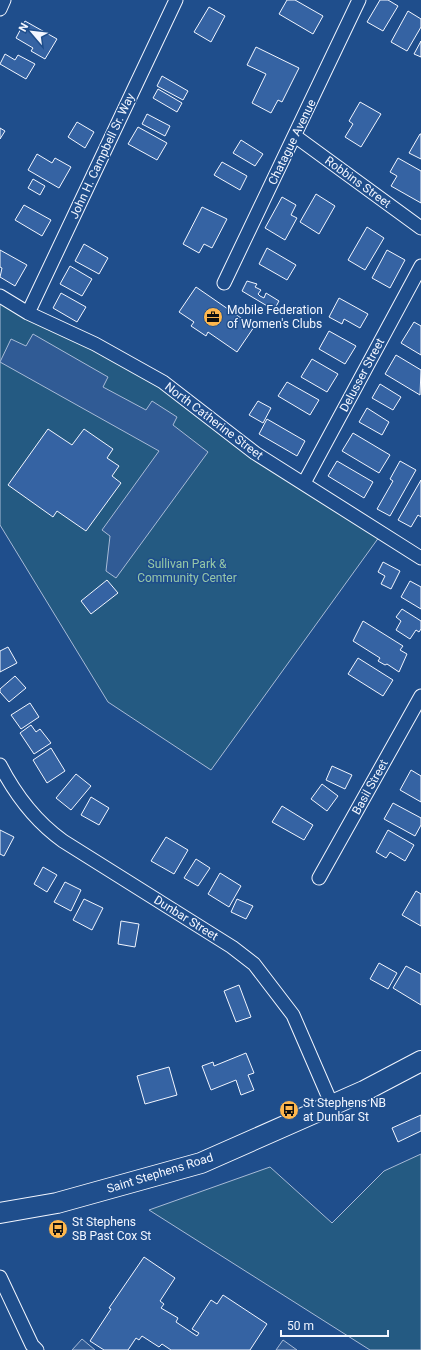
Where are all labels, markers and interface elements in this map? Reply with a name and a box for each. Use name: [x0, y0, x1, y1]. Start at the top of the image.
north arrow: [12, 12, 52, 52]
text: N: [16, 21, 31, 34]
street label: John H. Campbell Sr. Way: [67, 91, 137, 221]
street label: Chatague Avenue: [265, 97, 319, 187]
street label: Robbins Street: [322, 153, 394, 211]
place label: Mobile Federation of Women's Clubs: [227, 303, 323, 331]
office icon: Mobile Federation of Women's Clubs: [202, 306, 224, 328]
street label: Delusser Street: [337, 336, 387, 414]
street label: North Catherine Street: [162, 380, 266, 462]
park label: Sullivan Park & Community Center: [137, 557, 237, 585]
street label: Basil Street: [349, 757, 391, 817]
street label: Dunbar Street: [151, 893, 221, 943]
place label: St Stephens NB at Dunbar St: [303, 1096, 386, 1124]
bus stop icon: St Stephens NB at Dunbar St: [278, 1099, 300, 1121]
street label: Saint Stephens Road: [105, 1150, 215, 1196]
place label: St Stephens SB Past Cox St: [72, 1215, 151, 1243]
bus stop icon: St Stephens SB Past Cox St: [47, 1218, 69, 1240]
scale bar: [281, 1312, 388, 1338]
text: 50 m: [287, 1319, 314, 1333]

